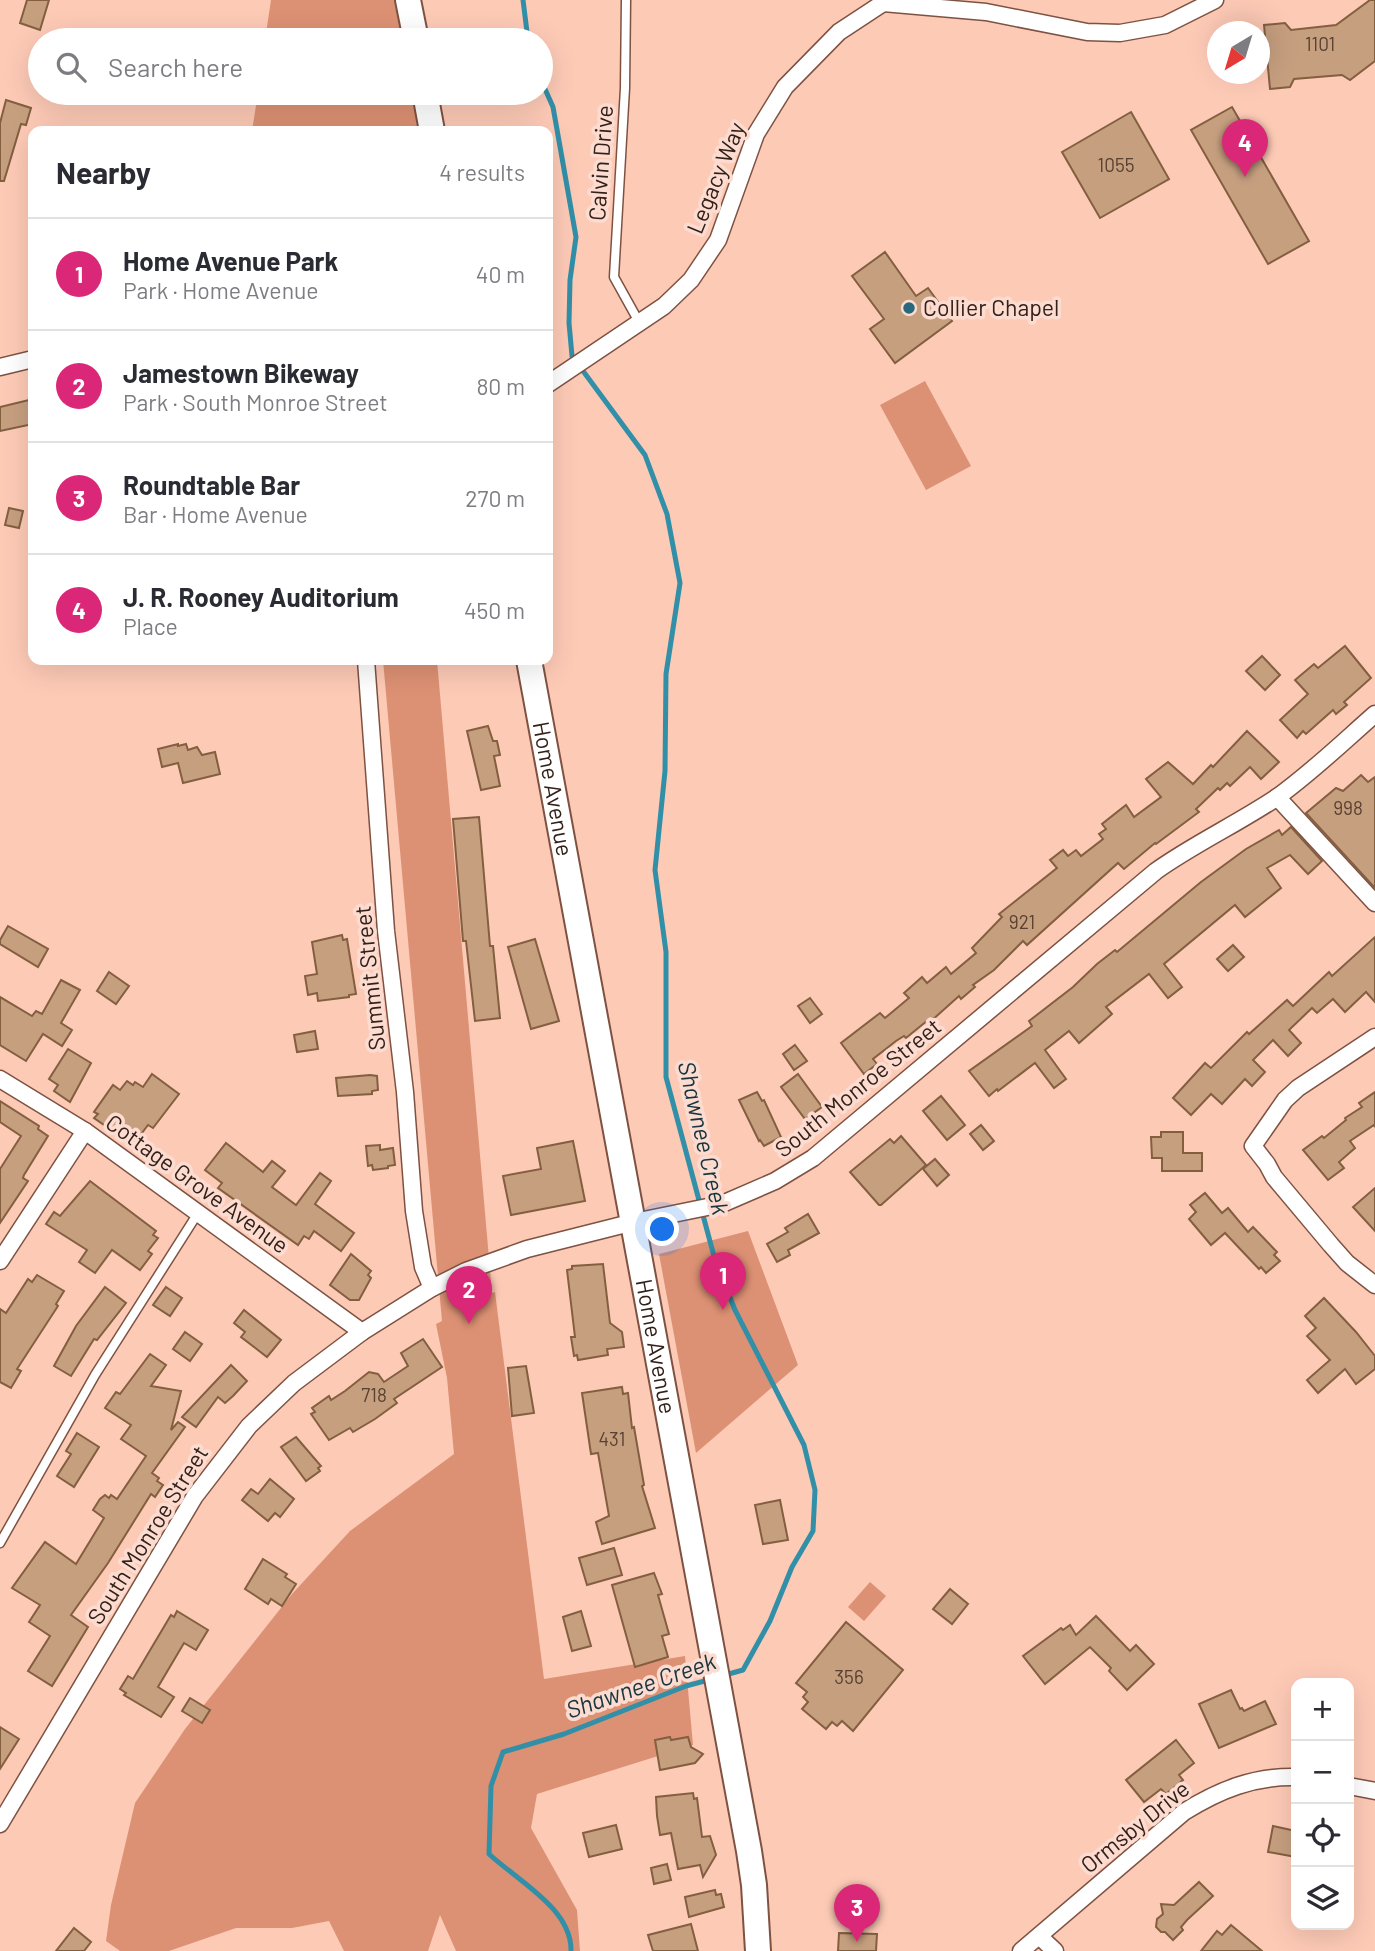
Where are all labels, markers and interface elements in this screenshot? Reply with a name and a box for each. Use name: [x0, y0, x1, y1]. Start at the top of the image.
north arrow: [1207, 21, 1270, 84]
search box: [28, 28, 553, 105]
house number: 1101: [1305, 32, 1335, 55]
icon: search: [52, 48, 90, 86]
text: Search here: [108, 51, 243, 82]
street label: Calvin Drive: [582, 104, 618, 222]
street label: Legacy Way: [680, 117, 750, 237]
pin: 4: [1222, 119, 1268, 177]
house number: 1055: [1098, 153, 1134, 176]
text: Nearby: [56, 154, 151, 190]
text: 4 results: [439, 158, 525, 186]
text: Home Avenue Park: [123, 245, 338, 276]
text: 1: [75, 260, 83, 288]
text: 40 m: [476, 260, 525, 288]
text: Park · Home Avenue: [123, 276, 319, 304]
place label: Collier Chapel: [923, 293, 1059, 321]
marker: Collier Chapel: [901, 300, 917, 316]
text: Jamestown Bikeway: [123, 357, 359, 388]
text: 2: [73, 372, 85, 400]
text: 80 m: [476, 372, 525, 400]
text: Park · South Monroe Street: [123, 388, 388, 416]
text: Roundtable Bar: [123, 469, 300, 500]
text: 3: [73, 484, 85, 512]
text: 270 m: [465, 484, 525, 512]
text: Bar · Home Avenue: [123, 500, 308, 528]
text: J. R. Rooney Auditorium: [123, 581, 399, 612]
text: 4: [72, 596, 86, 624]
text: 450 m: [464, 596, 525, 624]
text: Place: [123, 612, 178, 640]
street label: Home Avenue: [528, 719, 580, 858]
house number: 998: [1333, 796, 1363, 819]
street label: Summit Street: [347, 904, 391, 1052]
house number: 921: [1009, 910, 1035, 933]
street label: South Monroe Street: [769, 1012, 946, 1163]
water label: Shawnee Creek: [673, 1058, 736, 1217]
street label: Cottage Grove Avenue: [101, 1108, 294, 1259]
your location: [645, 1212, 679, 1246]
pin: 1: [700, 1252, 746, 1310]
pin: 2: [446, 1266, 492, 1324]
street label: Home Avenue: [631, 1277, 683, 1416]
house number: 718: [361, 1383, 387, 1406]
house number: 431: [599, 1427, 625, 1450]
street label: South Monroe Street: [81, 1440, 213, 1629]
water label: Shawnee Creek: [562, 1645, 720, 1724]
house number: 356: [834, 1665, 864, 1688]
map controls: [1291, 1678, 1354, 1930]
button: +: [1291, 1678, 1354, 1741]
button: −: [1291, 1741, 1354, 1804]
street label: Ormsby Drive: [1074, 1774, 1194, 1879]
button: locate: [1291, 1804, 1354, 1867]
button: layers: [1291, 1867, 1354, 1930]
pin: 3: [834, 1884, 880, 1942]

